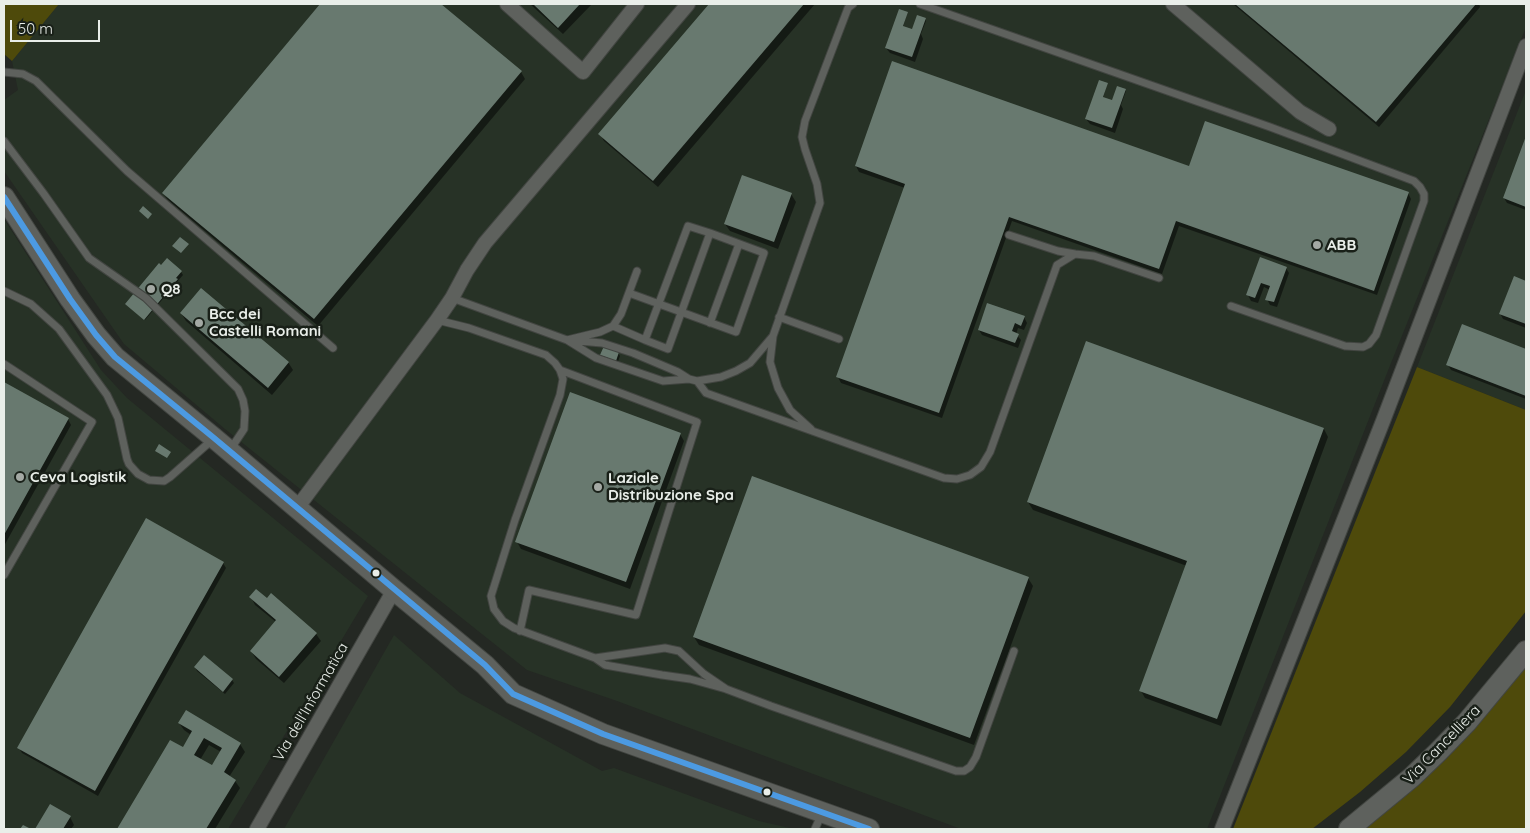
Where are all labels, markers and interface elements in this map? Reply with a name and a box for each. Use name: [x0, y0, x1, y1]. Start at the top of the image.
scale bar: [12, 10, 102, 42]
text: 50 m: [18, 19, 53, 38]
place label: ABB: [1327, 236, 1356, 254]
marker: ABB: [1311, 239, 1323, 251]
place label: Q8: [161, 280, 181, 298]
marker: Q8: [145, 283, 157, 295]
place label: Bcc dei Castelli Romani: [209, 305, 321, 340]
marker: Bcc dei Castelli Romani: [193, 317, 205, 329]
place label: Ceva Logistik: [30, 468, 127, 486]
place label: Laziale Distribuzione Spa: [608, 469, 734, 504]
marker: Ceva Logistik: [14, 471, 26, 483]
marker: Laziale Distribuzione Spa: [592, 481, 604, 493]
unlabelled marker: [371, 568, 381, 578]
street label: Via dell'Informatica: [270, 640, 352, 764]
street label: Via Cancelliera: [1400, 702, 1484, 788]
unlabelled marker: [762, 787, 772, 797]

